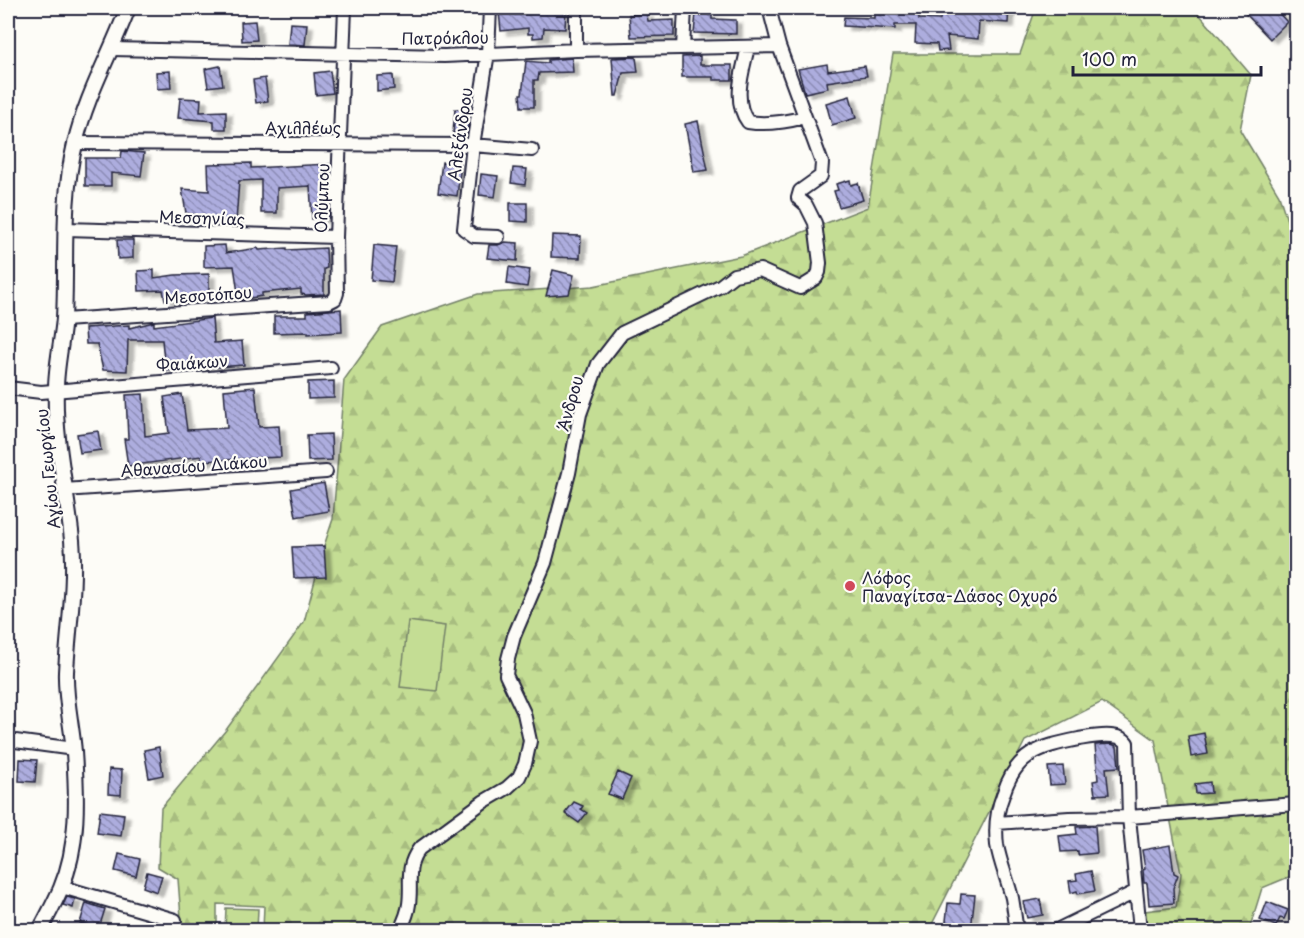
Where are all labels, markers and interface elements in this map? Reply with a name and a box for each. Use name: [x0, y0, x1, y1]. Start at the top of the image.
street label: Πατρόκλου: [401, 24, 489, 50]
scale bar: [1073, 39, 1260, 77]
text: 100 m: [1082, 45, 1137, 72]
street label: Αλεξάνδρου: [441, 86, 477, 182]
street label: Αχιλλέως: [265, 115, 341, 139]
street label: Ολύμπου: [308, 163, 334, 233]
street label: Μεσσηνίας: [159, 204, 245, 230]
street label: Μεσοτόπου: [163, 279, 253, 309]
street label: Φαιάκων: [155, 348, 229, 376]
street label: Άνδρου: [550, 372, 588, 434]
street label: Αγίου Γεωργίου: [29, 408, 65, 530]
street label: Αθανασίου Διάκου: [120, 448, 268, 482]
place label: Λόφος Παναγίτσα-Δάσος Οχυρό: [862, 565, 1058, 607]
marker: Λόφος Παναγίτσα-Δάσος Οχυρό: [843, 579, 857, 593]

